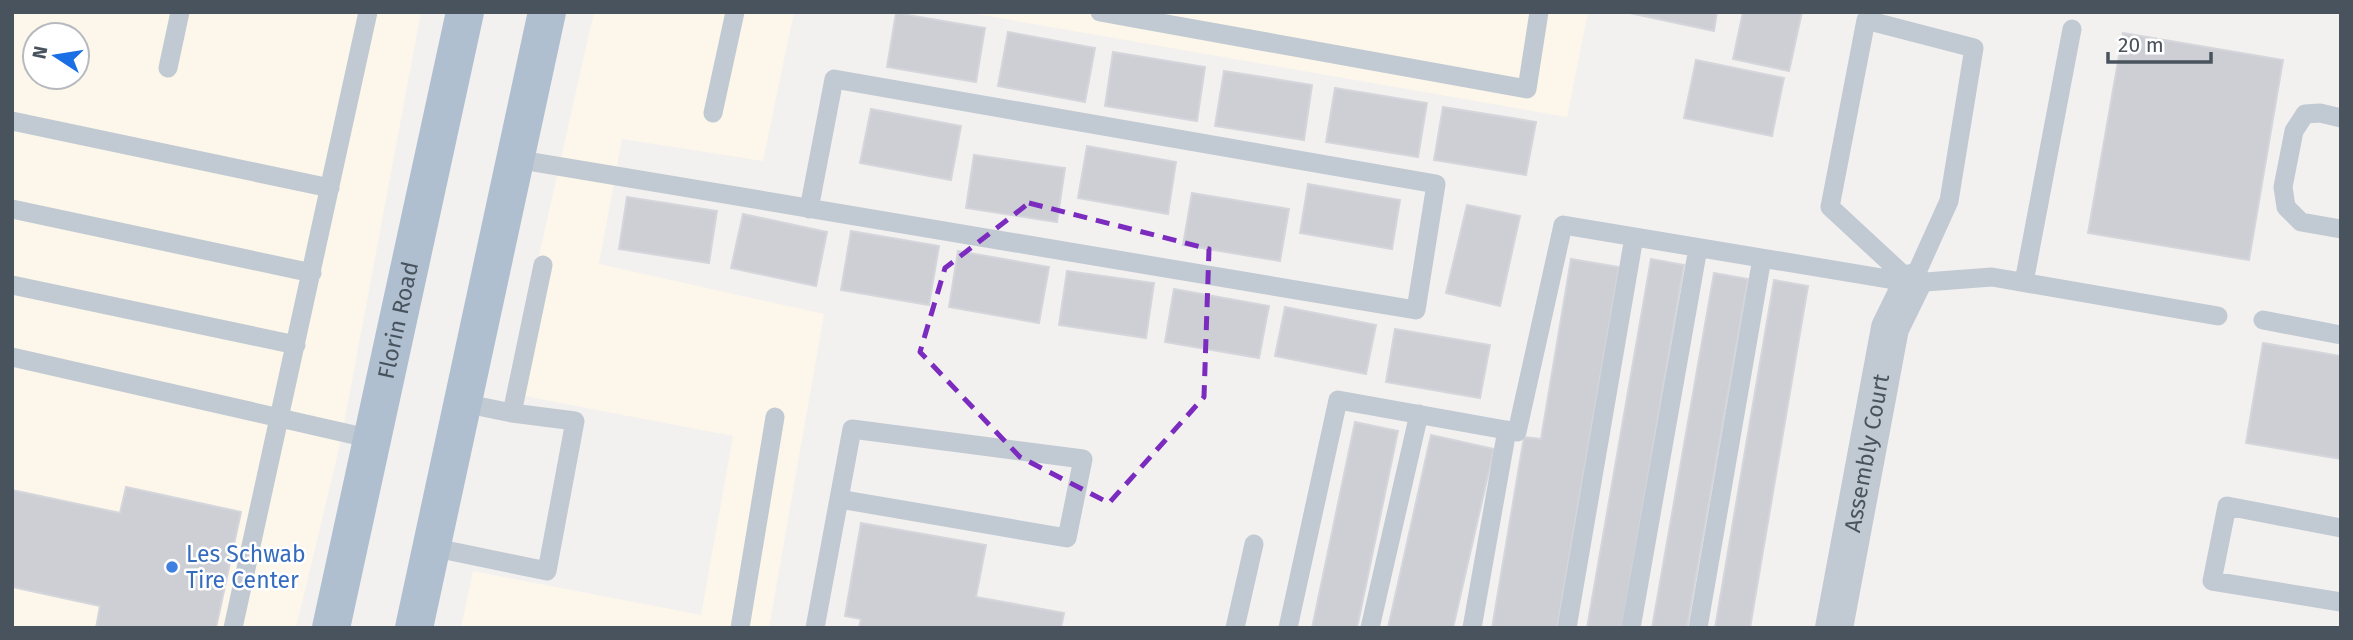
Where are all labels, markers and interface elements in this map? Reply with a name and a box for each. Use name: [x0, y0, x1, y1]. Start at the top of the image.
north arrow: [21, 21, 91, 91]
scale bar: [2108, 21, 2211, 65]
text: 20 m: [2118, 32, 2164, 58]
text: N: [27, 44, 52, 61]
street label: Florin Road: [372, 259, 424, 381]
street label: Assembly Court: [1838, 371, 1895, 535]
place label: Les Schwab Tire Center: [186, 540, 306, 594]
marker: Les Schwab Tire Center: [164, 559, 180, 575]

